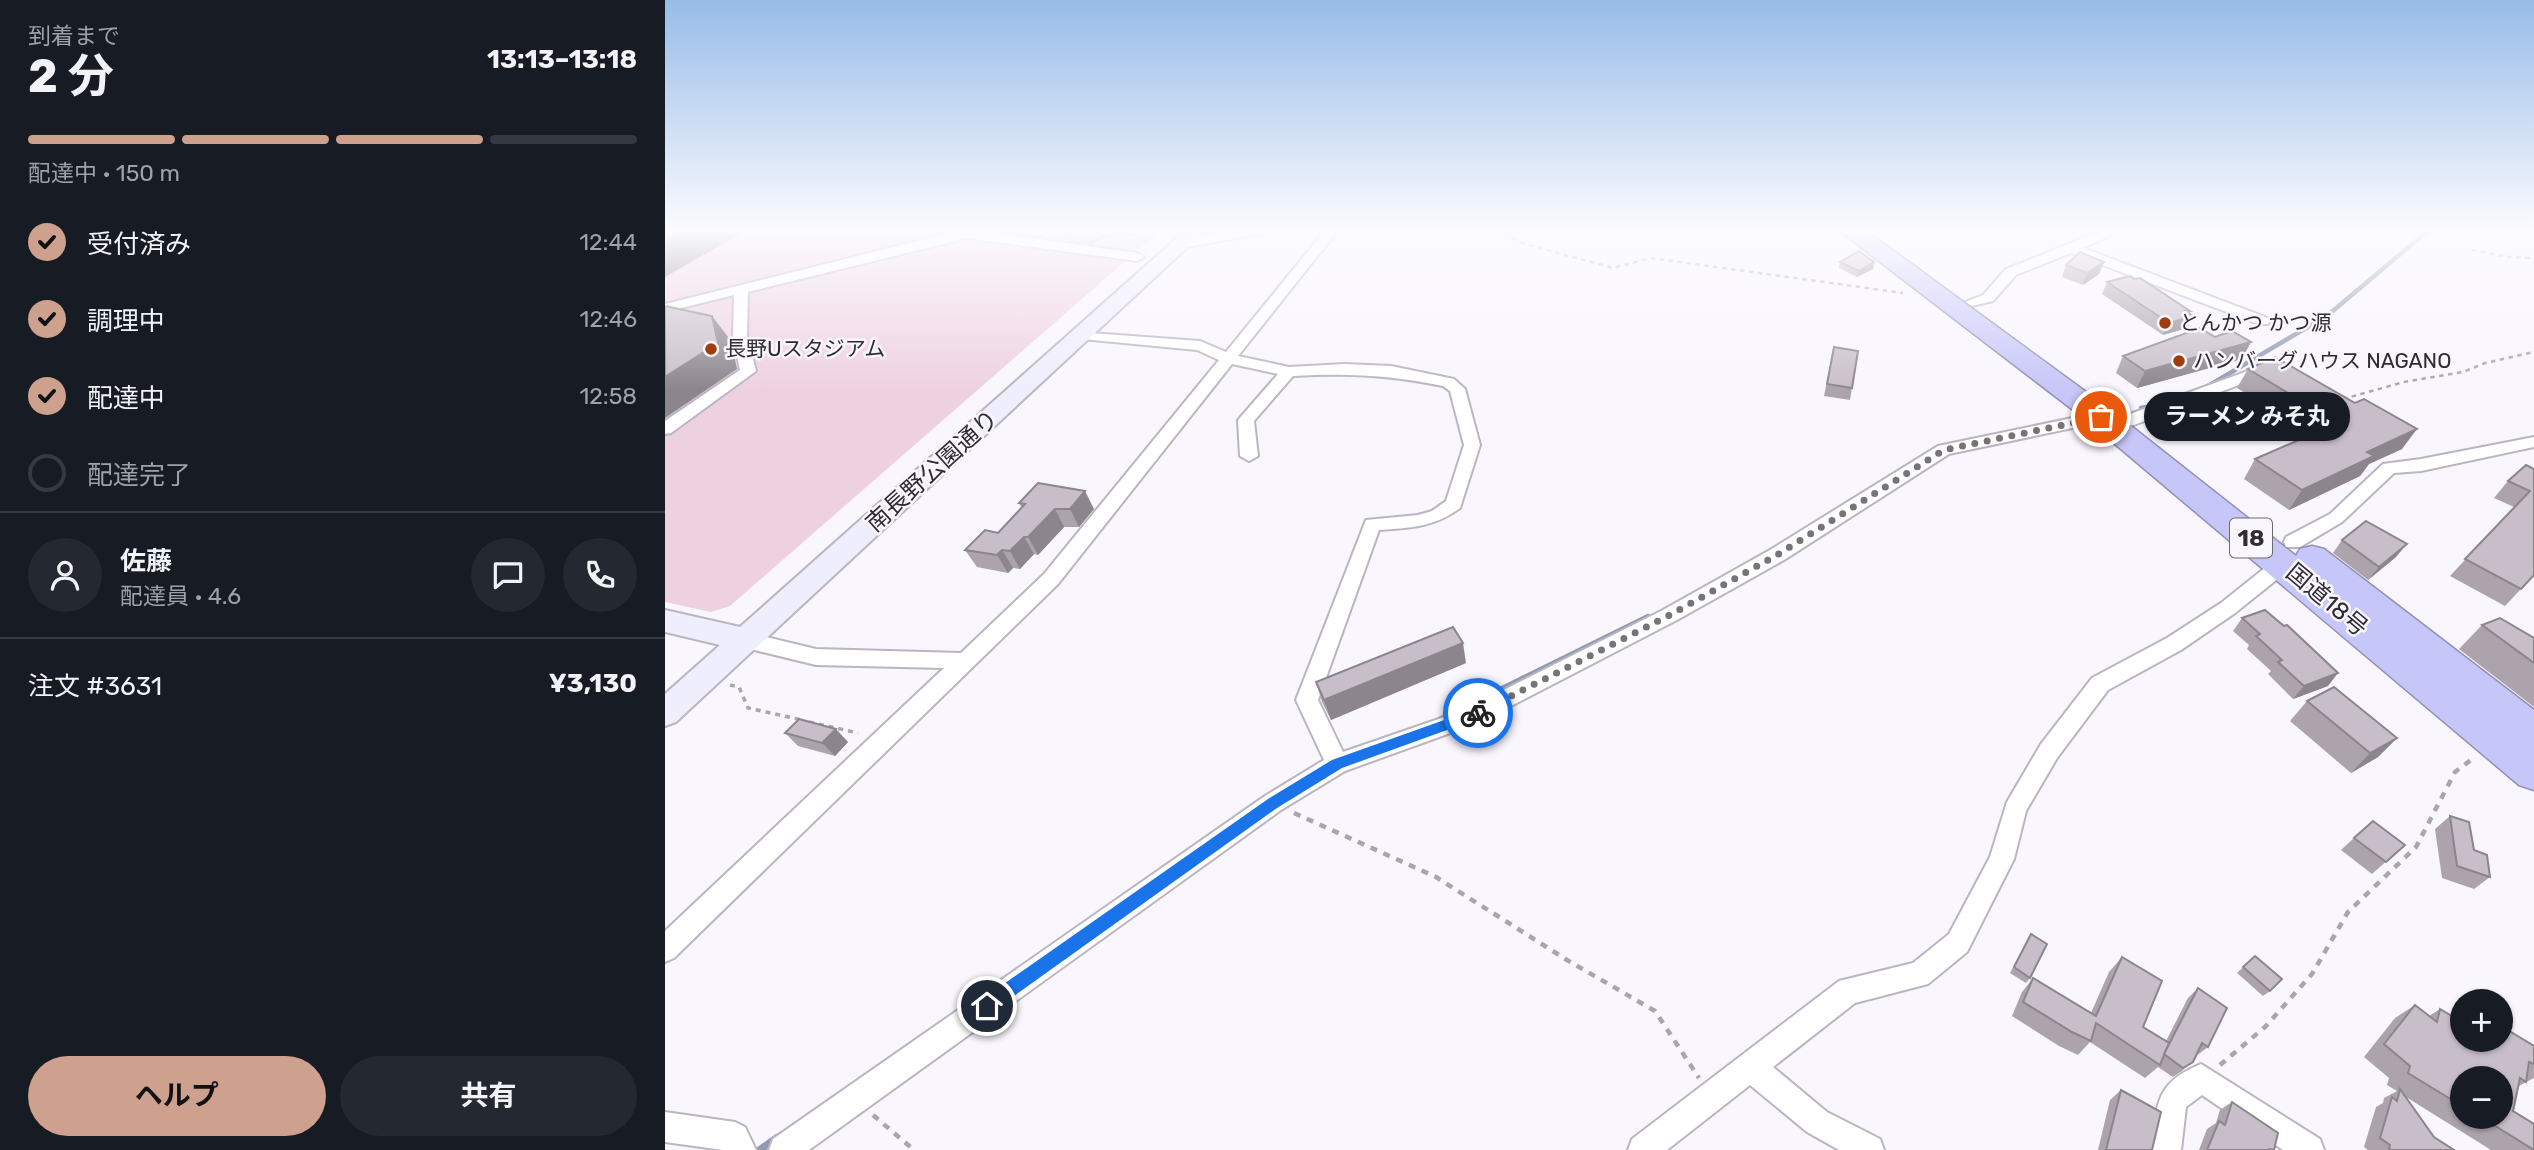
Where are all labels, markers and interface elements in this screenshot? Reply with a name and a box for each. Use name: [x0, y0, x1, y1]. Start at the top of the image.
text: 到着まで: [28, 22, 120, 50]
text: 13:13–13:18: [487, 44, 637, 75]
text: 2 分: [28, 49, 114, 104]
text: 配達中 · 150 m: [28, 159, 180, 187]
icon: check: [28, 223, 66, 261]
text: 12:44: [579, 228, 637, 256]
text: 受付済み: [87, 229, 191, 260]
icon: check: [28, 300, 66, 338]
text: 12:46: [580, 305, 637, 333]
text: 調理中: [87, 306, 165, 337]
place label: とんかつ かつ源: [2179, 310, 2331, 335]
marker: とんかつ かつ源: [2157, 315, 2173, 331]
place label: 長野Uスタジアム: [725, 336, 885, 361]
marker: 長野Uスタジアム: [703, 341, 719, 357]
place label: ハンバーグハウス NAGANO: [2193, 348, 2451, 373]
marker: ハンバーグハウス NAGANO: [2171, 353, 2187, 369]
icon: check: [28, 377, 66, 415]
text: 12:58: [579, 382, 637, 410]
text: 配達中: [87, 383, 165, 414]
pin: [2071, 387, 2131, 447]
callout: ラーメン みそ丸: [2143, 392, 2349, 442]
icon: bag: [2082, 398, 2120, 436]
text: ラーメン みそ丸: [2165, 402, 2329, 430]
street label: 南長野公園通り: [860, 404, 1004, 538]
text: 配達完了: [87, 460, 191, 491]
road number: 18: [2230, 518, 2272, 558]
button: person: [28, 538, 102, 612]
button: chat: [471, 538, 545, 612]
button: phone: [563, 538, 637, 612]
text: 佐藤: [120, 546, 172, 577]
street label: 国道18号: [2281, 558, 2373, 642]
text: 配達員 · 4.6: [120, 582, 241, 610]
text: ¥3,130: [549, 668, 637, 699]
text: 注文 #3631: [28, 671, 162, 702]
courier: [1443, 678, 1513, 748]
icon: bike: [1459, 694, 1497, 732]
pin: [957, 976, 1017, 1036]
icon: home: [968, 987, 1006, 1025]
map controls: [2450, 989, 2513, 1129]
button: +: [2450, 989, 2513, 1052]
button: ヘルプ: [28, 1056, 326, 1136]
button: 共有: [340, 1056, 637, 1136]
button: −: [2450, 1066, 2513, 1129]

